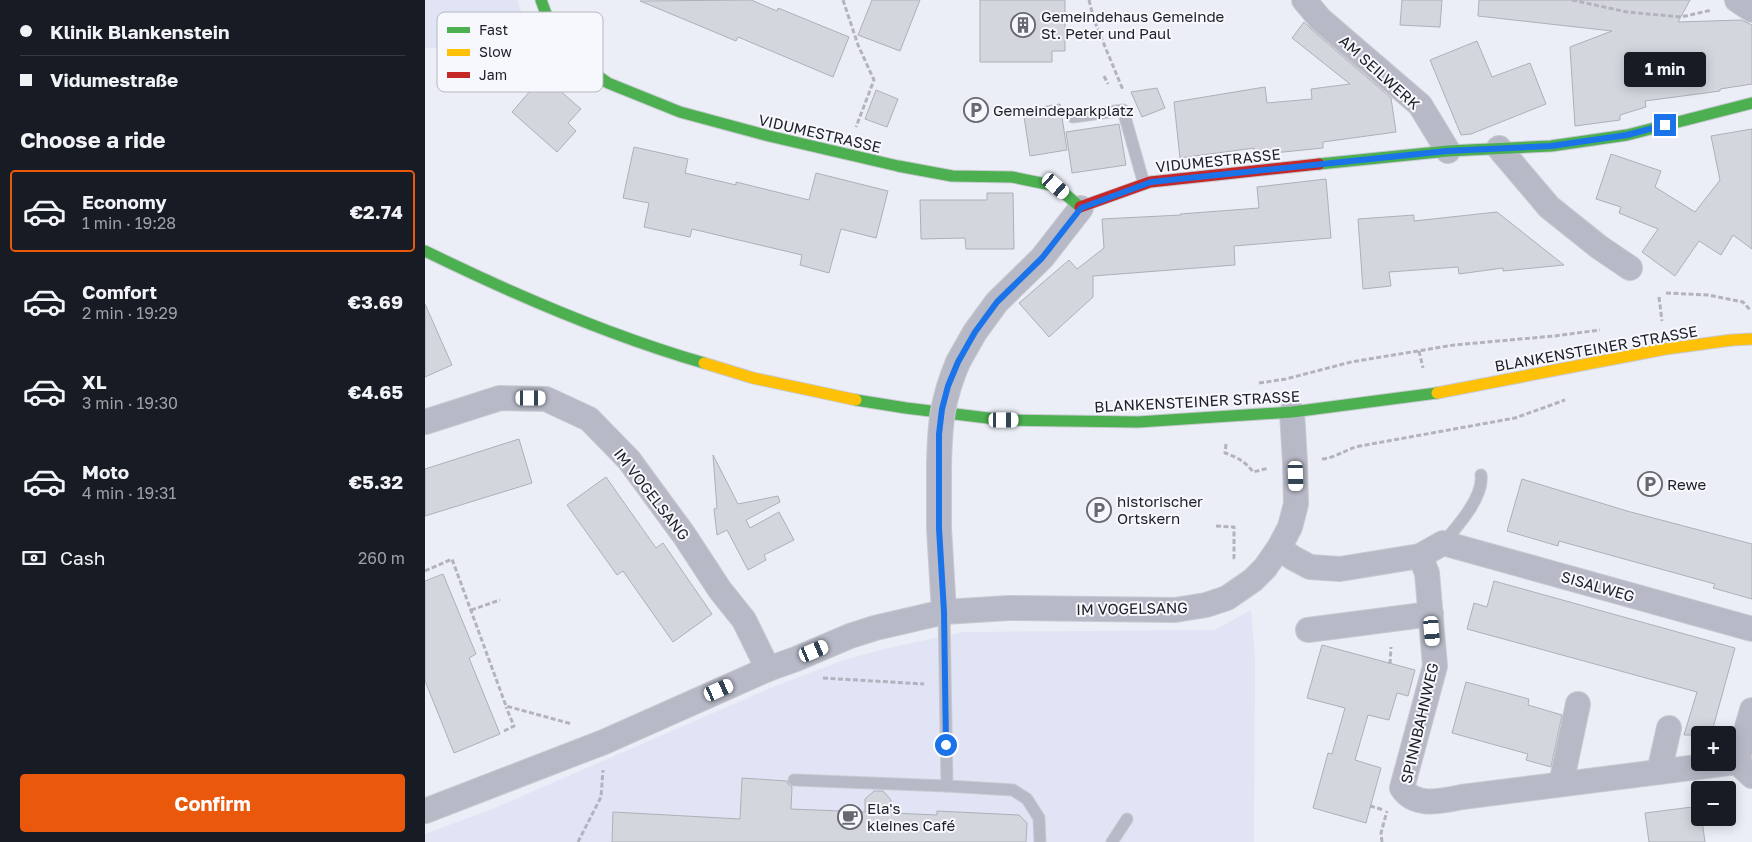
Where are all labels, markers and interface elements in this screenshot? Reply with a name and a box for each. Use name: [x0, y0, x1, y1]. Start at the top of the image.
place label: Gemeindehaus Gemeinde St. Peter und Paul: [1041, 7, 1225, 42]
legend: [437, 12, 603, 92]
building icon: Gemeindehaus Gemeinde St. Peter und Paul: [1010, 12, 1036, 38]
text: Klinik Blankenstein: [50, 20, 229, 43]
text: Fast: [479, 21, 508, 38]
street label: AM SEILWERK: [1336, 31, 1424, 113]
text: Slow: [479, 43, 512, 60]
callout: 1 min: [1624, 52, 1706, 88]
text: 1 min: [1645, 59, 1685, 79]
text: Jam: [479, 66, 507, 83]
text: Vidumestraße: [50, 68, 178, 91]
parking icon: Gemeindeparkplatz: [963, 97, 989, 123]
place label: Gemeindeparkplatz: [993, 101, 1134, 119]
street label: VIDUMESTRASSE: [757, 110, 883, 156]
route end: [1654, 114, 1676, 136]
text: Choose a ride: [20, 126, 166, 153]
street label: VIDUMESTRASSE: [1155, 144, 1281, 176]
car: [1039, 170, 1072, 202]
icon: car: [22, 189, 67, 234]
text: Economy: [82, 190, 167, 213]
text: €2.74: [350, 200, 403, 223]
text: 1 min · 19:28: [82, 213, 176, 233]
icon: car: [22, 279, 67, 324]
text: Comfort: [82, 280, 157, 303]
text: €3.69: [348, 290, 403, 313]
text: 2 min · 19:29: [82, 303, 178, 323]
street label: BLANKENSTEINER STRASSE: [1493, 321, 1699, 375]
icon: car: [22, 369, 67, 414]
text: XL: [82, 370, 107, 393]
text: €4.65: [348, 380, 403, 403]
street label: BLANKENSTEINER STRASSE: [1094, 387, 1300, 415]
car: [516, 391, 546, 406]
text: 3 min · 19:30: [82, 393, 178, 413]
car: [989, 413, 1019, 428]
street label: IM VOGELSANG: [611, 444, 693, 544]
icon: car: [22, 459, 67, 504]
text: Moto: [82, 460, 129, 483]
car: [1287, 461, 1304, 491]
text: €5.32: [349, 470, 403, 493]
parking icon: Rewe: [1637, 471, 1663, 497]
place label: Rewe: [1667, 475, 1707, 493]
text: 4 min · 19:31: [82, 483, 176, 503]
place label: historischer Ortskern: [1117, 492, 1203, 527]
parking icon: historischer Ortskern: [1086, 497, 1112, 523]
icon: cash: [20, 544, 48, 572]
text: Cash: [60, 546, 105, 569]
text: 260 m: [358, 548, 405, 568]
street label: SISALWEG: [1559, 567, 1637, 605]
street label: IM VOGELSANG: [1076, 598, 1188, 618]
car: [1423, 615, 1440, 647]
car: [797, 638, 830, 664]
street label: SPINNBAHNWEG: [1396, 661, 1442, 785]
car: [702, 677, 735, 703]
map controls: [1691, 726, 1736, 826]
button: +: [1691, 726, 1736, 771]
route start: [935, 734, 957, 756]
button: Confirm: [20, 774, 405, 832]
button: −: [1691, 781, 1736, 826]
place label: Ela's kleines Café: [867, 799, 955, 834]
cafe icon: Ela's kleines Café: [837, 804, 863, 830]

